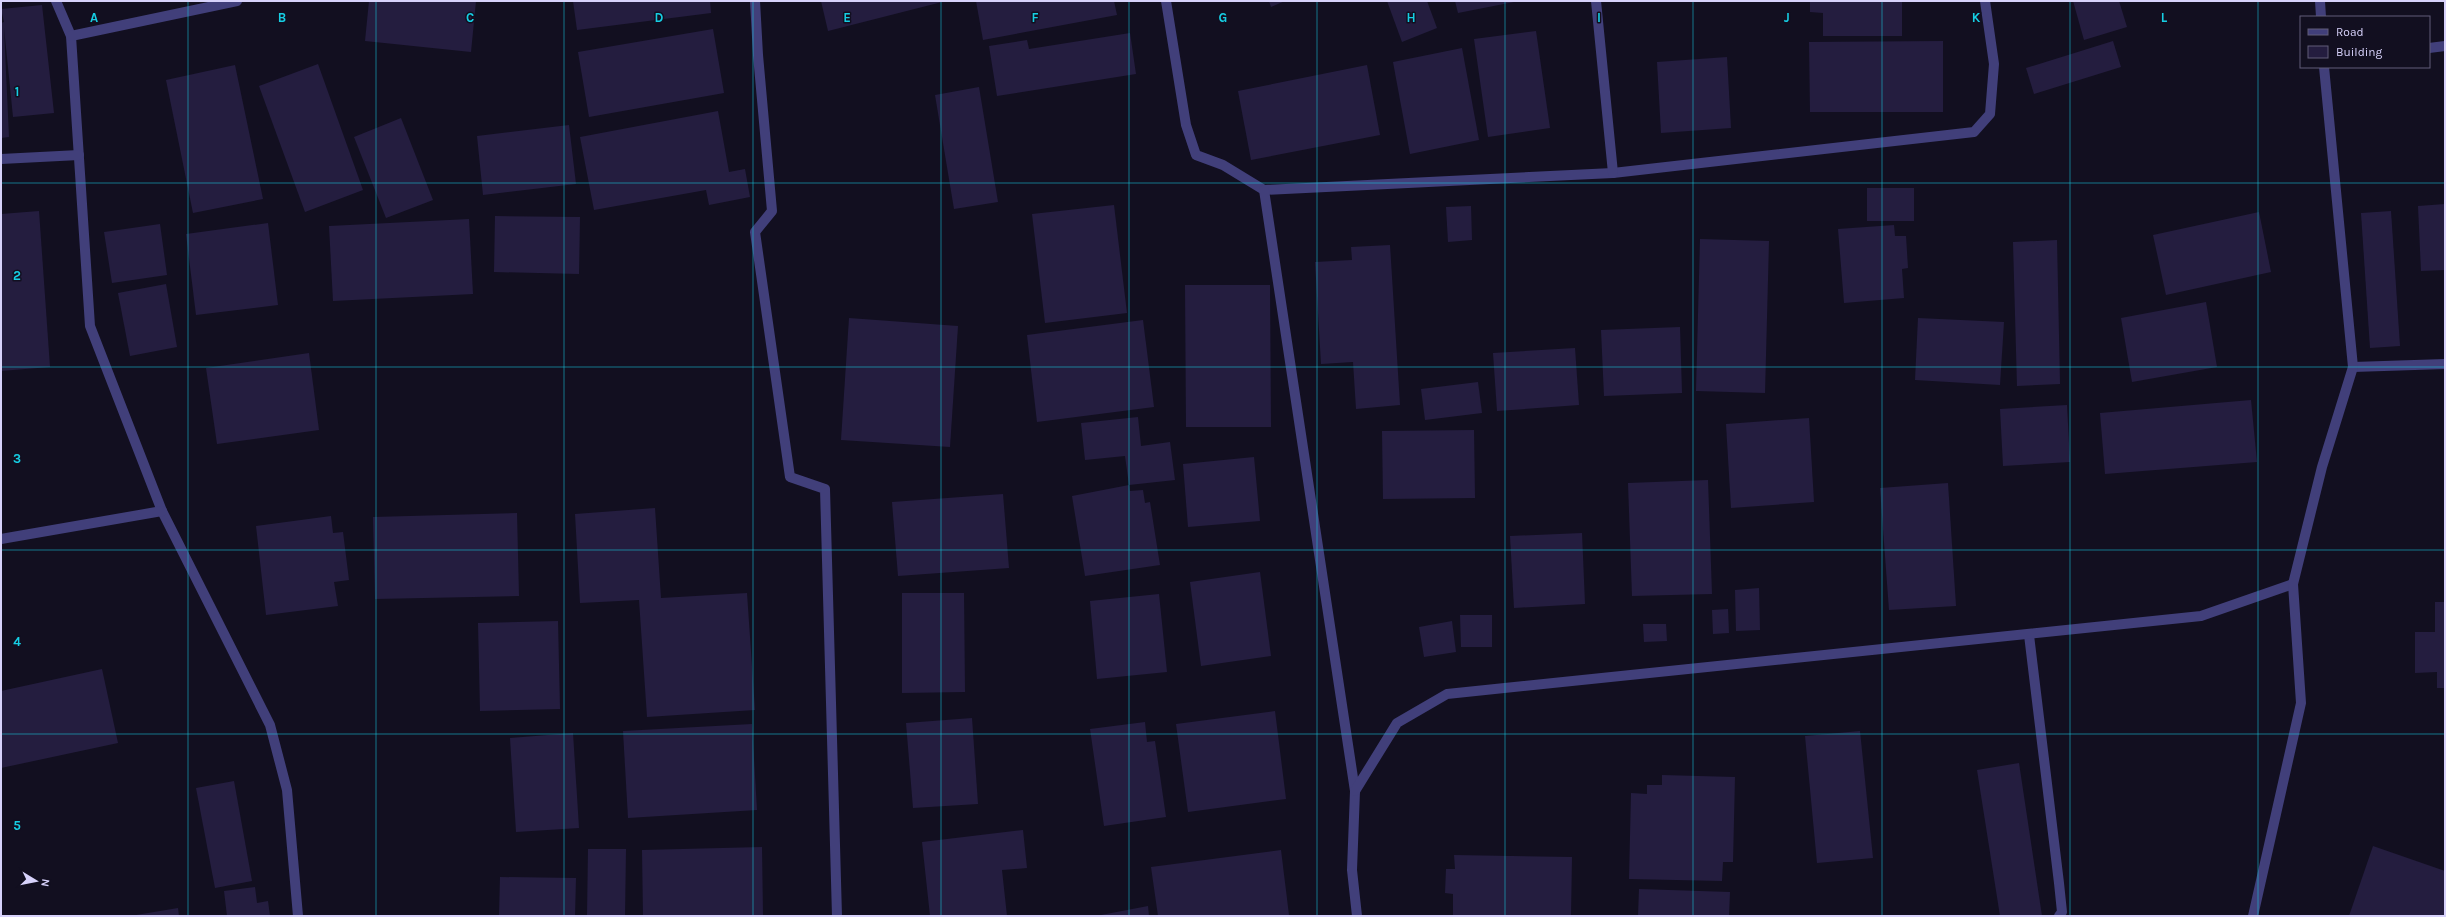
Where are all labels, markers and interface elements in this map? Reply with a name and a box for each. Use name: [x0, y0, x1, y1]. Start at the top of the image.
text: A: [90, 10, 98, 25]
text: B: [278, 10, 286, 25]
text: C: [466, 10, 474, 25]
text: D: [655, 10, 664, 25]
text: E: [843, 10, 851, 25]
text: F: [1031, 10, 1039, 25]
text: G: [1219, 10, 1227, 25]
text: H: [1406, 10, 1416, 25]
text: I: [1597, 10, 1601, 25]
text: J: [1784, 10, 1790, 25]
text: K: [1972, 10, 1981, 25]
text: L: [2161, 10, 2168, 25]
legend: [2300, 16, 2430, 68]
text: Road: [2336, 25, 2364, 39]
text: Building: [2336, 45, 2383, 59]
text: 1: [15, 84, 19, 99]
text: 2: [13, 268, 21, 283]
text: 3: [13, 451, 21, 466]
text: 4: [13, 634, 21, 649]
text: 5: [13, 818, 21, 833]
north arrow: [16, 861, 56, 901]
text: N: [38, 878, 52, 888]

